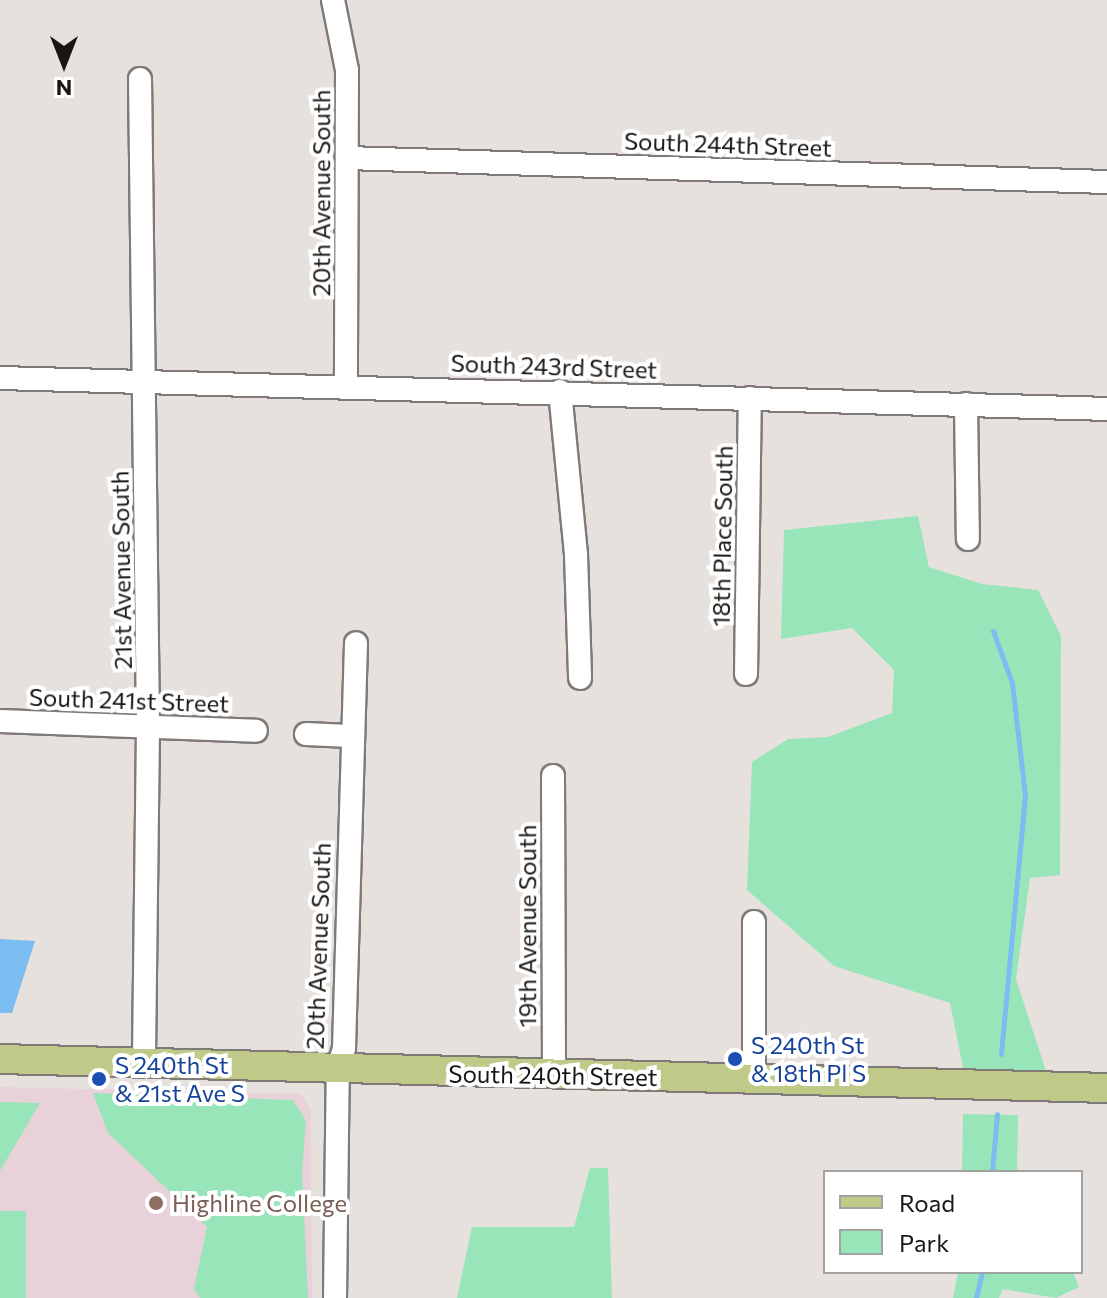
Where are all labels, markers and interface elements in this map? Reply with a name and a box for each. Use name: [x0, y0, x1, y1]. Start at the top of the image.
north arrow: [24, 24, 104, 104]
text: N: [56, 75, 72, 102]
street label: 20th Avenue South: [307, 89, 335, 297]
street label: South 244th Street: [624, 126, 832, 162]
street label: South 243rd Street: [450, 348, 658, 384]
street label: 18th Place South: [706, 445, 738, 627]
street label: 21st Avenue South: [105, 470, 137, 670]
street label: South 241st Street: [29, 682, 229, 718]
street label: 19th Avenue South: [513, 824, 541, 1028]
street label: 20th Avenue South: [300, 842, 336, 1050]
place label: S 240th St & 18th Pl S: [751, 1031, 866, 1087]
marker: S 240th St & 18th Pl S: [726, 1050, 744, 1068]
place label: S 240th St & 21st Ave S: [115, 1051, 245, 1107]
street label: South 240th Street: [448, 1059, 658, 1091]
marker: S 240th St & 21st Ave S: [90, 1070, 108, 1088]
legend: [823, 1170, 1083, 1274]
text: Road: [899, 1188, 955, 1217]
place label: Highline College: [172, 1189, 347, 1217]
marker: Highline College: [147, 1194, 165, 1212]
text: Park: [899, 1228, 949, 1257]

